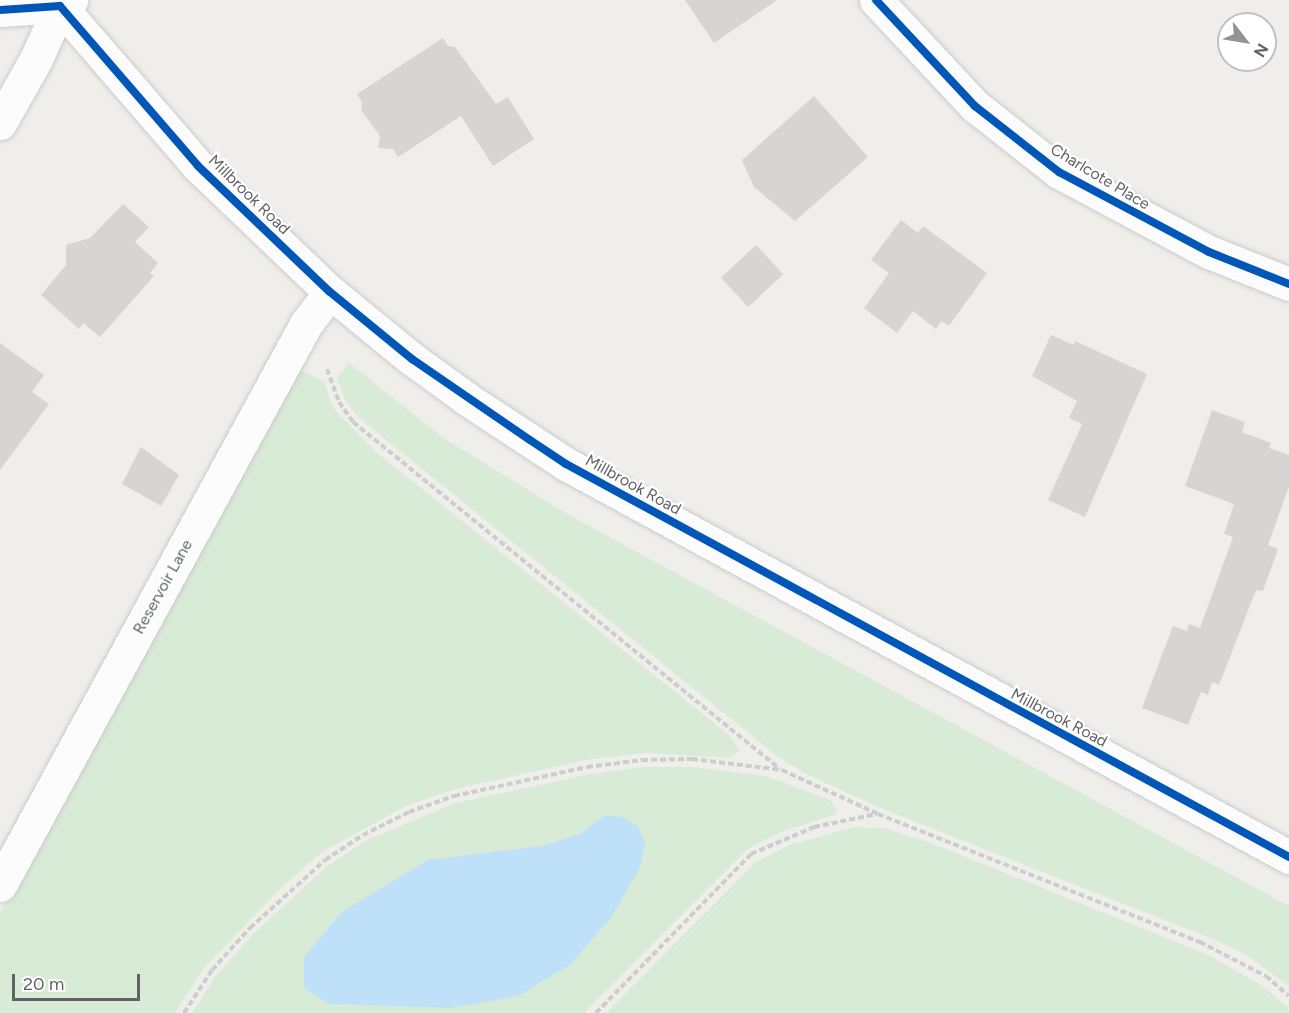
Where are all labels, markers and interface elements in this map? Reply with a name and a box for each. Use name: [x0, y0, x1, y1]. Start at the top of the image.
north arrow: [1217, 12, 1277, 72]
text: N: [1250, 40, 1272, 61]
street label: Charlcote Place: [1047, 140, 1153, 214]
street label: Millbrook Road: [204, 151, 294, 239]
street label: Millbrook Road: [582, 451, 684, 519]
street label: Reservoir Lane: [129, 536, 197, 638]
street label: Millbrook Road: [1008, 685, 1110, 751]
scale bar: [15, 962, 142, 1000]
text: 20 m: [23, 973, 64, 995]

